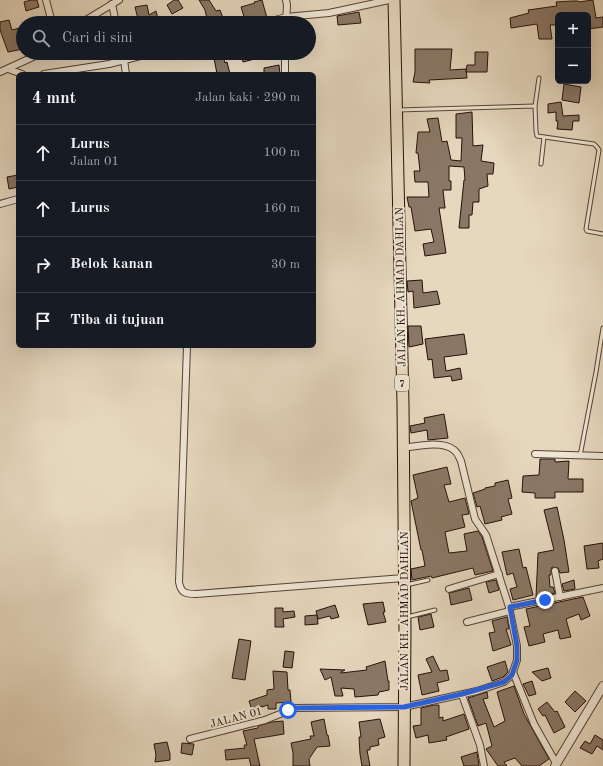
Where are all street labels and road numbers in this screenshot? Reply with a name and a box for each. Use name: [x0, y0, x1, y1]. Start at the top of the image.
street label: JALAN KH. AHMAD DAHLAN: [395, 207, 408, 367]
road number: 7: [395, 375, 409, 391]
street label: JALAN KH. AHMAD DAHLAN: [400, 531, 411, 691]
street label: JALAN 01: [209, 706, 264, 731]

